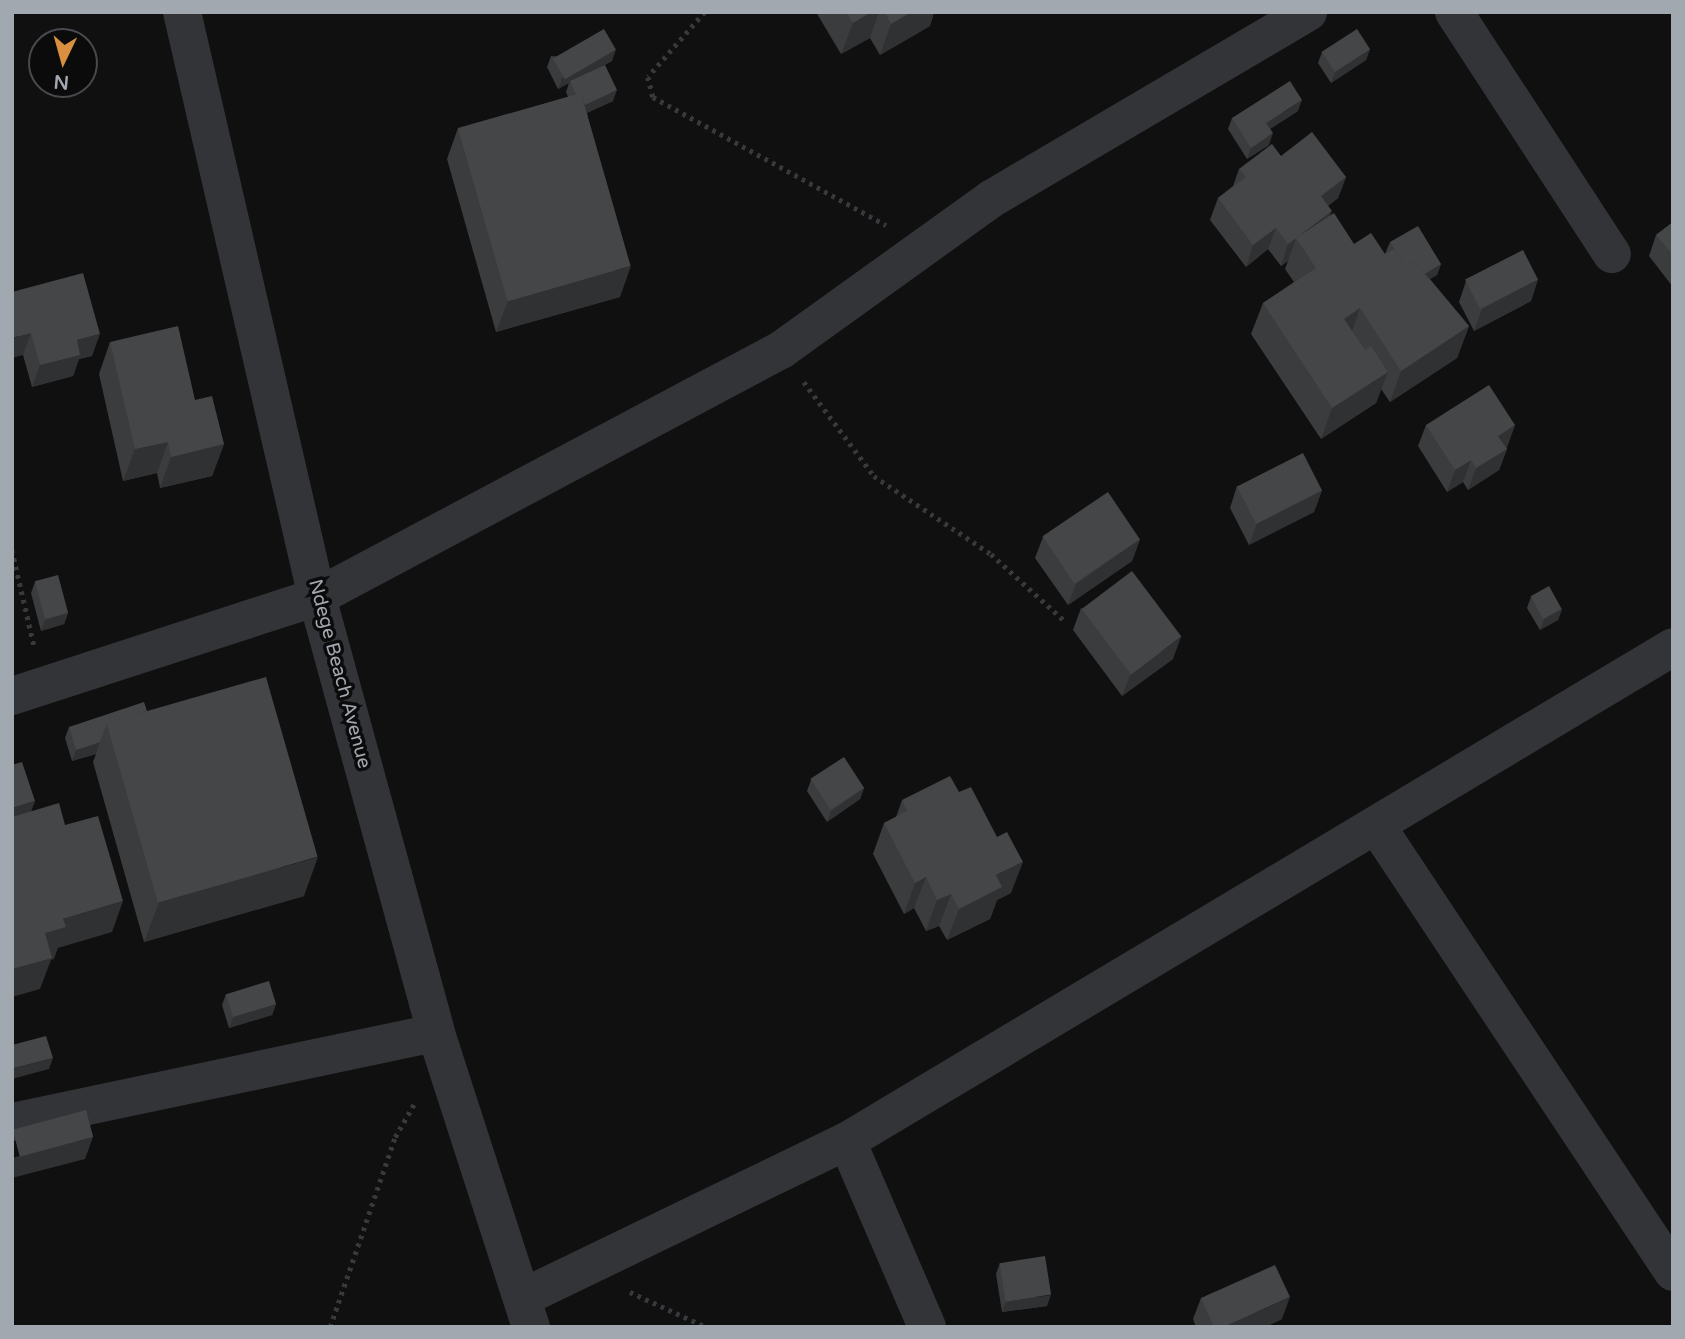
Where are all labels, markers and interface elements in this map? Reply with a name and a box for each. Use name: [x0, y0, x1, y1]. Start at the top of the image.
north arrow: [28, 28, 98, 98]
text: N: [53, 70, 70, 94]
street label: Ndege Beach Avenue: [303, 577, 375, 771]

